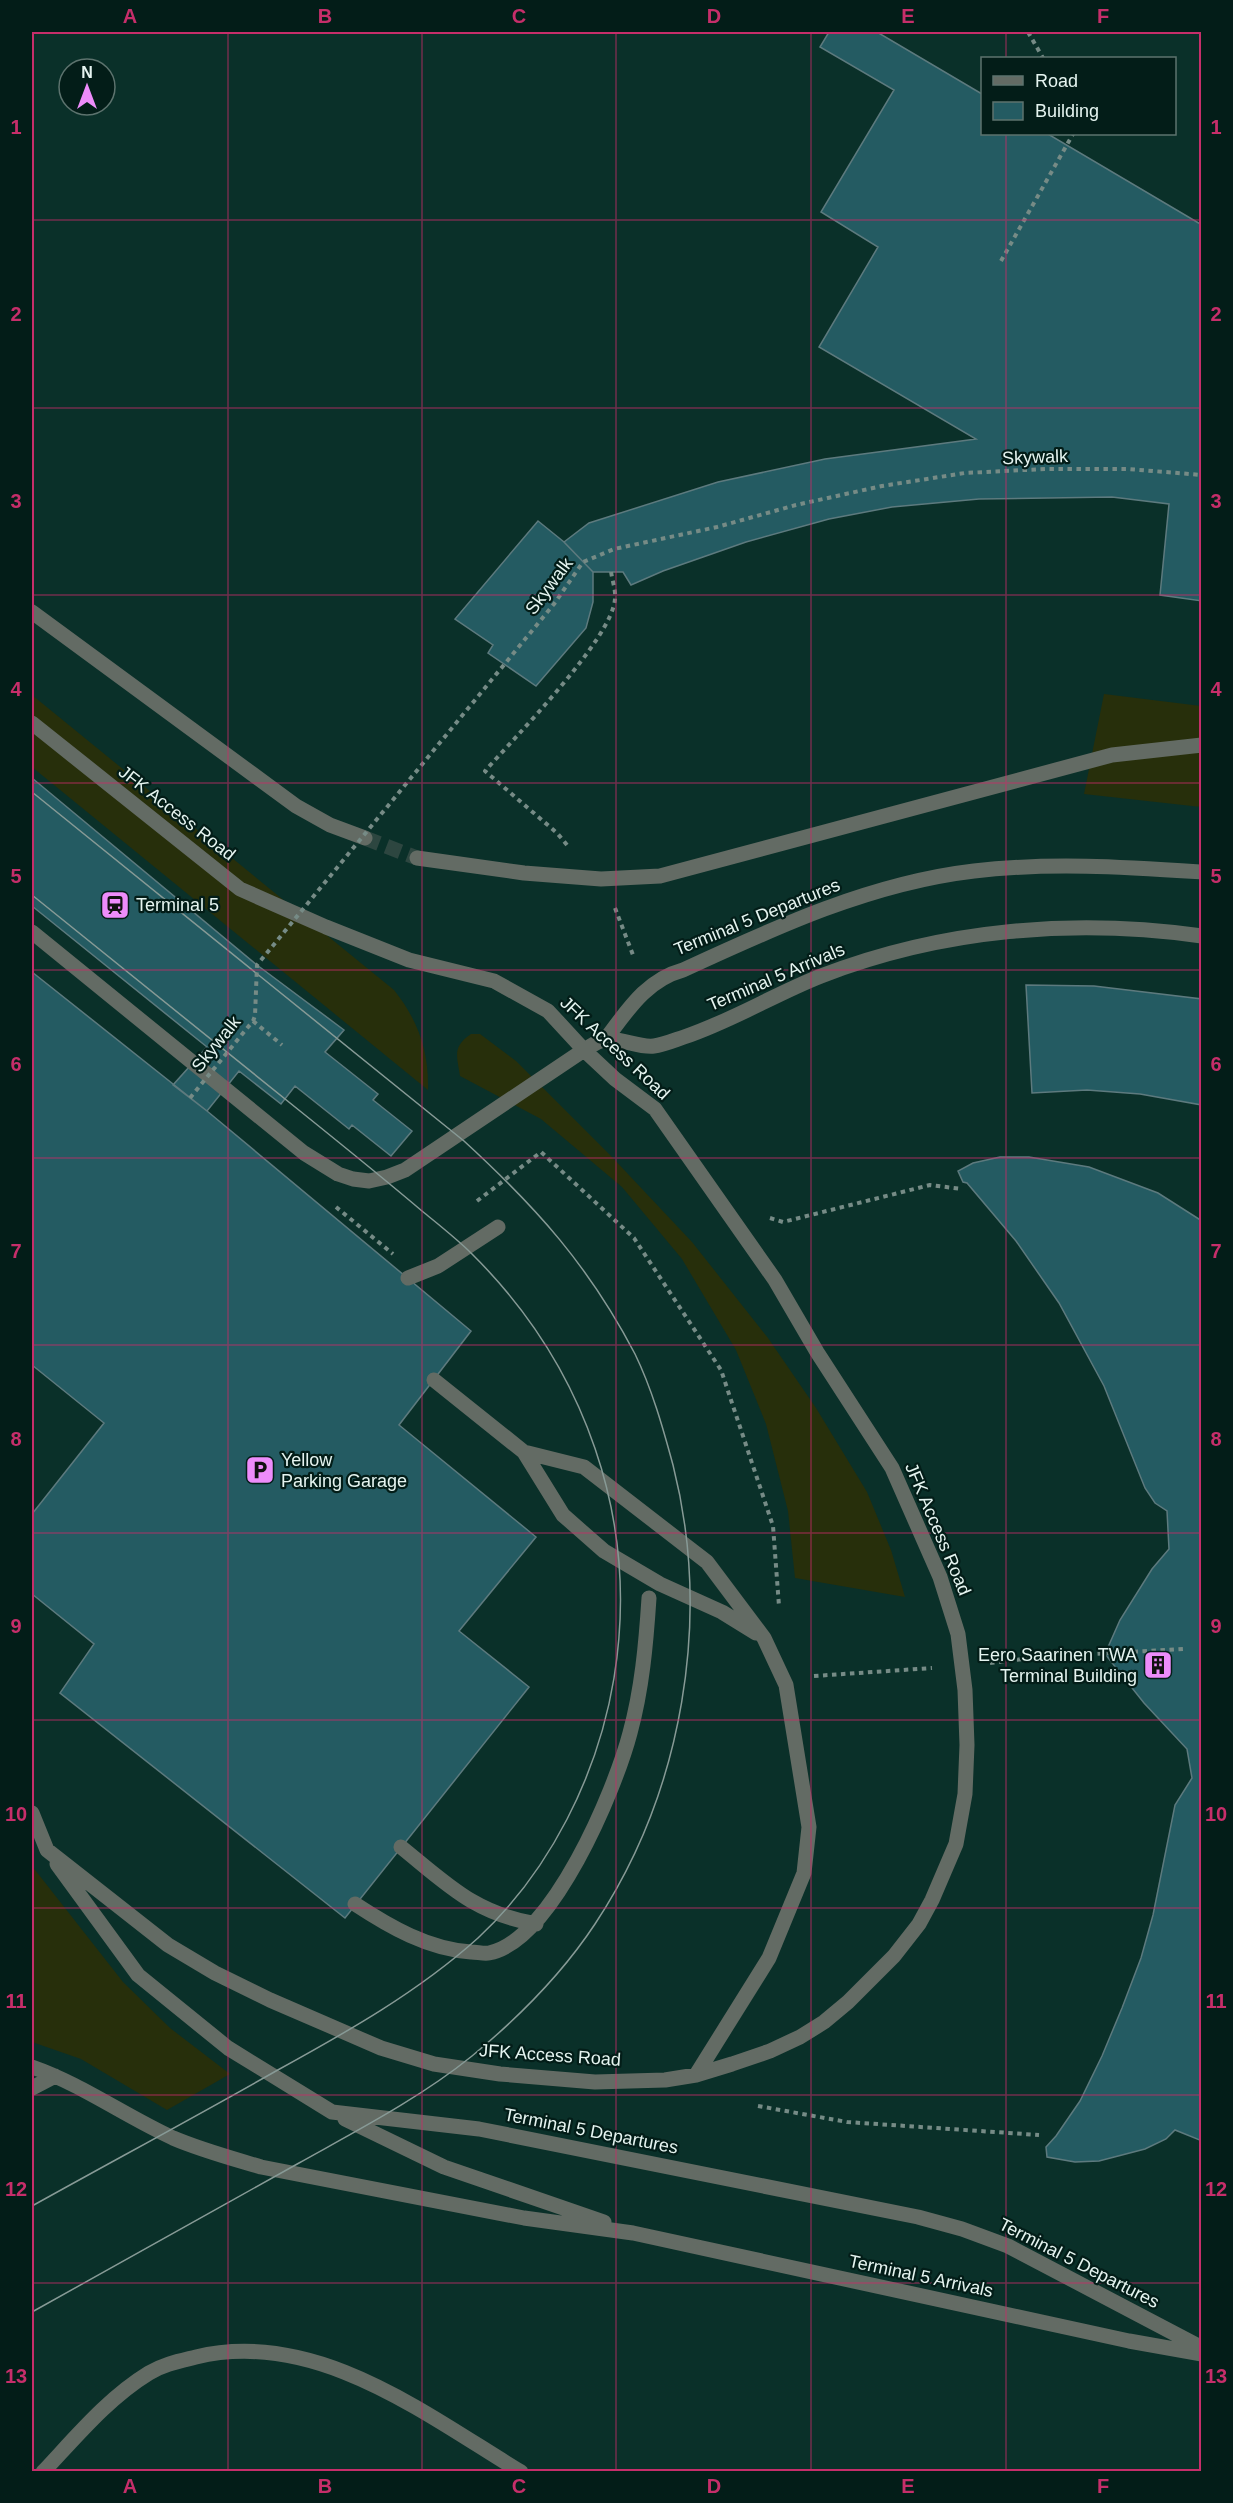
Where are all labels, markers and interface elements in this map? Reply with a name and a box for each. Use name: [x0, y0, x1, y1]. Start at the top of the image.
text: A: [123, 5, 137, 27]
text: B: [318, 5, 332, 27]
text: C: [512, 5, 526, 27]
text: D: [707, 5, 721, 27]
text: E: [901, 5, 915, 27]
text: F: [1097, 5, 1109, 27]
north arrow: [57, 57, 117, 117]
legend: [981, 57, 1176, 135]
text: N: [81, 64, 93, 81]
text: Road: [1035, 71, 1078, 91]
text: Building: [1035, 101, 1099, 121]
text: 1: [10, 116, 22, 138]
text: 1: [1210, 116, 1222, 138]
text: 2: [10, 303, 22, 325]
text: 2: [1210, 303, 1222, 325]
street label: Skywalk: [1002, 446, 1069, 468]
text: 3: [10, 490, 22, 512]
text: 3: [1210, 490, 1222, 512]
street label: Skywalk: [521, 553, 577, 618]
text: 4: [10, 678, 22, 700]
text: 4: [1210, 678, 1222, 700]
street label: JFK Access Road: [115, 761, 239, 865]
text: 5: [10, 865, 22, 887]
text: 5: [1210, 865, 1222, 887]
street label: Terminal 5 Departures: [671, 875, 843, 959]
station icon: Terminal 5: [99, 889, 131, 921]
place label: Terminal 5: [136, 895, 219, 915]
street label: Terminal 5 Arrivals: [704, 939, 848, 1015]
street label: JFK Access Road: [556, 992, 674, 1104]
street label: Skywalk: [187, 1011, 245, 1076]
text: 6: [10, 1053, 22, 1075]
text: 6: [1210, 1053, 1222, 1075]
text: 7: [10, 1240, 22, 1262]
text: 7: [1210, 1240, 1222, 1262]
text: 8: [10, 1428, 22, 1450]
text: 8: [1210, 1428, 1222, 1450]
place label: Yellow Parking Garage: [281, 1450, 407, 1491]
parking icon: Yellow Parking Garage: [244, 1454, 276, 1486]
street label: JFK Access Road: [901, 1460, 975, 1598]
text: 9: [10, 1615, 22, 1637]
text: 9: [1210, 1615, 1222, 1637]
place label: Eero Saarinen TWA Terminal Building: [978, 1645, 1137, 1686]
building icon: Eero Saarinen TWA Terminal Building: [1142, 1649, 1174, 1681]
text: 10: [5, 1803, 27, 1825]
text: 10: [1205, 1803, 1227, 1825]
text: 11: [5, 1990, 27, 2012]
text: 11: [1205, 1990, 1227, 2012]
street label: JFK Access Road: [478, 2040, 622, 2070]
street label: Terminal 5 Departures: [502, 2104, 680, 2158]
text: 12: [5, 2178, 27, 2200]
text: 12: [1205, 2178, 1227, 2200]
street label: Terminal 5 Departures: [996, 2214, 1162, 2312]
street label: Terminal 5 Arrivals: [847, 2251, 995, 2301]
text: 13: [5, 2365, 27, 2387]
text: 13: [1205, 2365, 1227, 2387]
text: A: [123, 2475, 137, 2497]
text: B: [318, 2475, 332, 2497]
text: C: [512, 2475, 526, 2497]
text: D: [707, 2475, 721, 2497]
text: E: [901, 2475, 915, 2497]
text: F: [1097, 2475, 1109, 2497]

